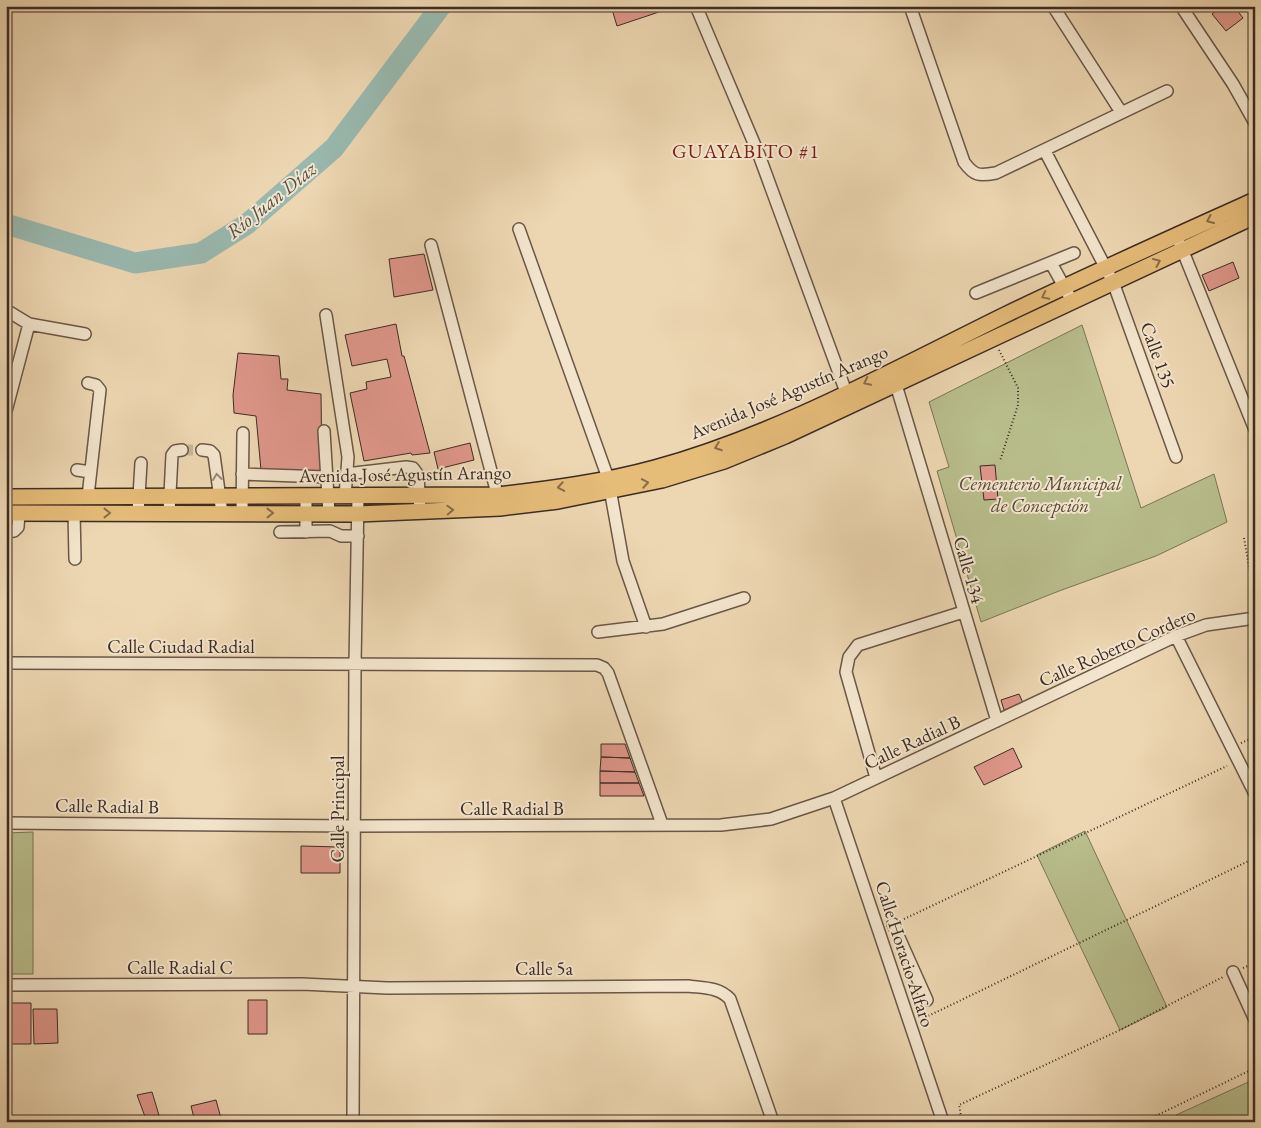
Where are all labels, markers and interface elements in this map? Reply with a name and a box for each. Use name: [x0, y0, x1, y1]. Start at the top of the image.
district label: GUAYABITO #1: [672, 138, 820, 164]
water label: Río Juan Díaz: [220, 155, 322, 244]
one-way arrow: [1206, 213, 1215, 224]
one-way arrow: [1152, 258, 1161, 269]
one-way arrow: [1041, 290, 1050, 300]
street label: Calle 135: [1134, 318, 1182, 392]
street label: Avenida José Agustín Arango: [685, 339, 892, 445]
one-way arrow: [863, 376, 872, 386]
one-way arrow: [715, 441, 723, 451]
street label: Avenida José Agustín Arango: [297, 460, 512, 488]
park label: Cementerio Municipal de Concepción: [959, 471, 1122, 518]
one-way arrow: [212, 473, 223, 481]
one-way arrow: [641, 479, 650, 489]
one-way arrow: [557, 481, 565, 492]
one-way arrow: [446, 505, 454, 515]
one-way arrow: [104, 508, 112, 518]
one-way arrow: [266, 508, 274, 518]
street label: Calle 134: [948, 534, 991, 607]
street label: Calle Roberto Cordero: [1035, 601, 1199, 693]
street label: Calle Ciudad Radial: [107, 634, 255, 659]
street label: Calle Radial B: [860, 709, 964, 775]
street label: Calle Principal: [325, 755, 350, 862]
street label: Calle Radial B: [55, 793, 159, 819]
street label: Calle Radial B: [460, 796, 564, 821]
street label: Calle Horacio Alfaro: [870, 878, 940, 1030]
street label: Calle Radial C: [127, 955, 233, 980]
street label: Calle 5a: [515, 956, 573, 981]

